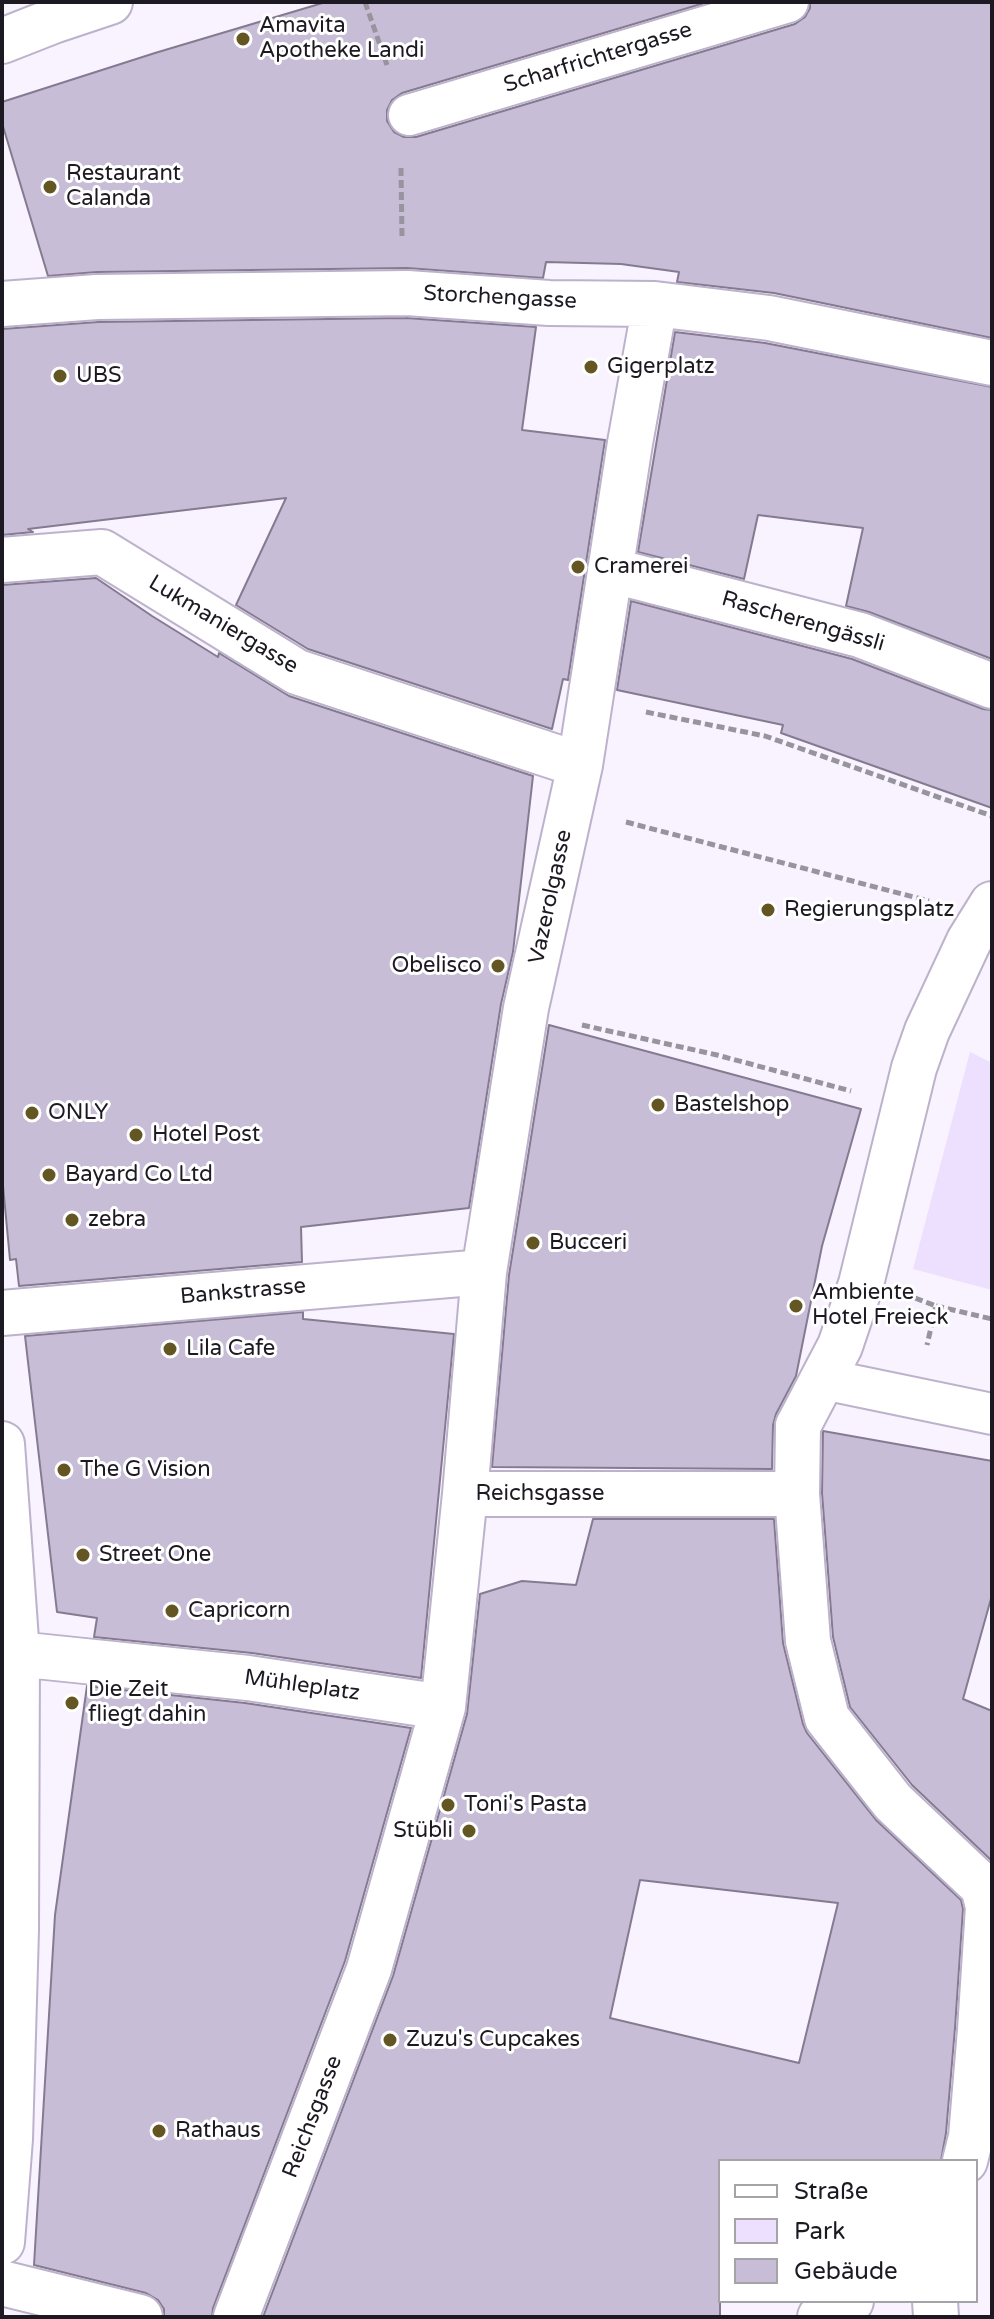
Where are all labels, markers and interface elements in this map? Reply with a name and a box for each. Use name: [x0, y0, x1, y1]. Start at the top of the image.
place label: Amavita Apotheke Landi: [259, 13, 424, 64]
street label: Scharfrichtergasse: [501, 17, 695, 99]
marker: Amavita Apotheke Landi: [234, 30, 252, 48]
place label: Restaurant Calanda: [66, 161, 181, 212]
marker: Restaurant Calanda: [41, 178, 59, 196]
street label: Storchengasse: [423, 281, 577, 315]
place label: Gigerplatz: [607, 354, 715, 380]
marker: Gigerplatz: [582, 358, 600, 376]
place label: UBS: [76, 363, 121, 389]
marker: UBS: [51, 367, 69, 385]
place label: Cramerei: [594, 554, 689, 580]
marker: Cramerei: [569, 558, 587, 576]
street label: Lukmaniergasse: [143, 570, 303, 680]
street label: Rascherengässli: [718, 586, 888, 658]
street label: Vazerolgasse: [524, 827, 578, 967]
place label: Regierungsplatz: [784, 897, 954, 923]
marker: Regierungsplatz: [759, 901, 777, 919]
place label: Obelisco: [391, 953, 482, 979]
marker: Obelisco: [489, 957, 507, 975]
place label: Bastelshop: [674, 1092, 789, 1118]
marker: Bastelshop: [649, 1096, 667, 1114]
place label: ONLY: [48, 1100, 108, 1126]
marker: ONLY: [23, 1104, 41, 1122]
place label: Hotel Post: [152, 1122, 260, 1148]
marker: Hotel Post: [127, 1126, 145, 1144]
place label: Bayard Co Ltd: [65, 1162, 213, 1188]
marker: Bayard Co Ltd: [40, 1166, 58, 1184]
place label: zebra: [88, 1207, 146, 1233]
marker: zebra: [63, 1211, 81, 1229]
place label: Bucceri: [549, 1230, 627, 1256]
marker: Bucceri: [524, 1234, 542, 1252]
street label: Bankstrasse: [179, 1273, 307, 1311]
place label: Ambiente Hotel Freieck: [812, 1280, 948, 1332]
marker: Ambiente Hotel Freieck: [787, 1297, 805, 1315]
place label: Lila Cafe: [186, 1336, 275, 1362]
marker: Lila Cafe: [161, 1340, 179, 1358]
place label: The G Vision: [80, 1457, 211, 1483]
marker: The G Vision: [55, 1461, 73, 1479]
street label: Reichsgasse: [475, 1481, 605, 1507]
place label: Street One: [99, 1542, 211, 1568]
marker: Street One: [74, 1546, 92, 1564]
place label: Capricorn: [188, 1598, 290, 1624]
marker: Capricorn: [163, 1602, 181, 1620]
street label: Mühleplatz: [242, 1665, 362, 1707]
place label: Die Zeit fliegt dahin: [88, 1677, 206, 1728]
marker: Die Zeit fliegt dahin: [63, 1694, 81, 1712]
place label: Toni's Pasta: [464, 1792, 587, 1818]
marker: Toni's Pasta: [439, 1796, 457, 1814]
place label: Stübli: [393, 1818, 453, 1844]
marker: Stübli: [460, 1822, 478, 1840]
place label: Zuzu's Cupcakes: [406, 2027, 580, 2053]
marker: Zuzu's Cupcakes: [381, 2031, 399, 2049]
street label: Reichsgasse: [278, 2052, 348, 2182]
place label: Rathaus: [175, 2118, 261, 2144]
marker: Rathaus: [150, 2122, 168, 2140]
legend: [718, 2159, 978, 2303]
text: Straße: [794, 2177, 868, 2206]
text: Park: [794, 2217, 845, 2246]
text: Gebäude: [794, 2257, 898, 2286]

